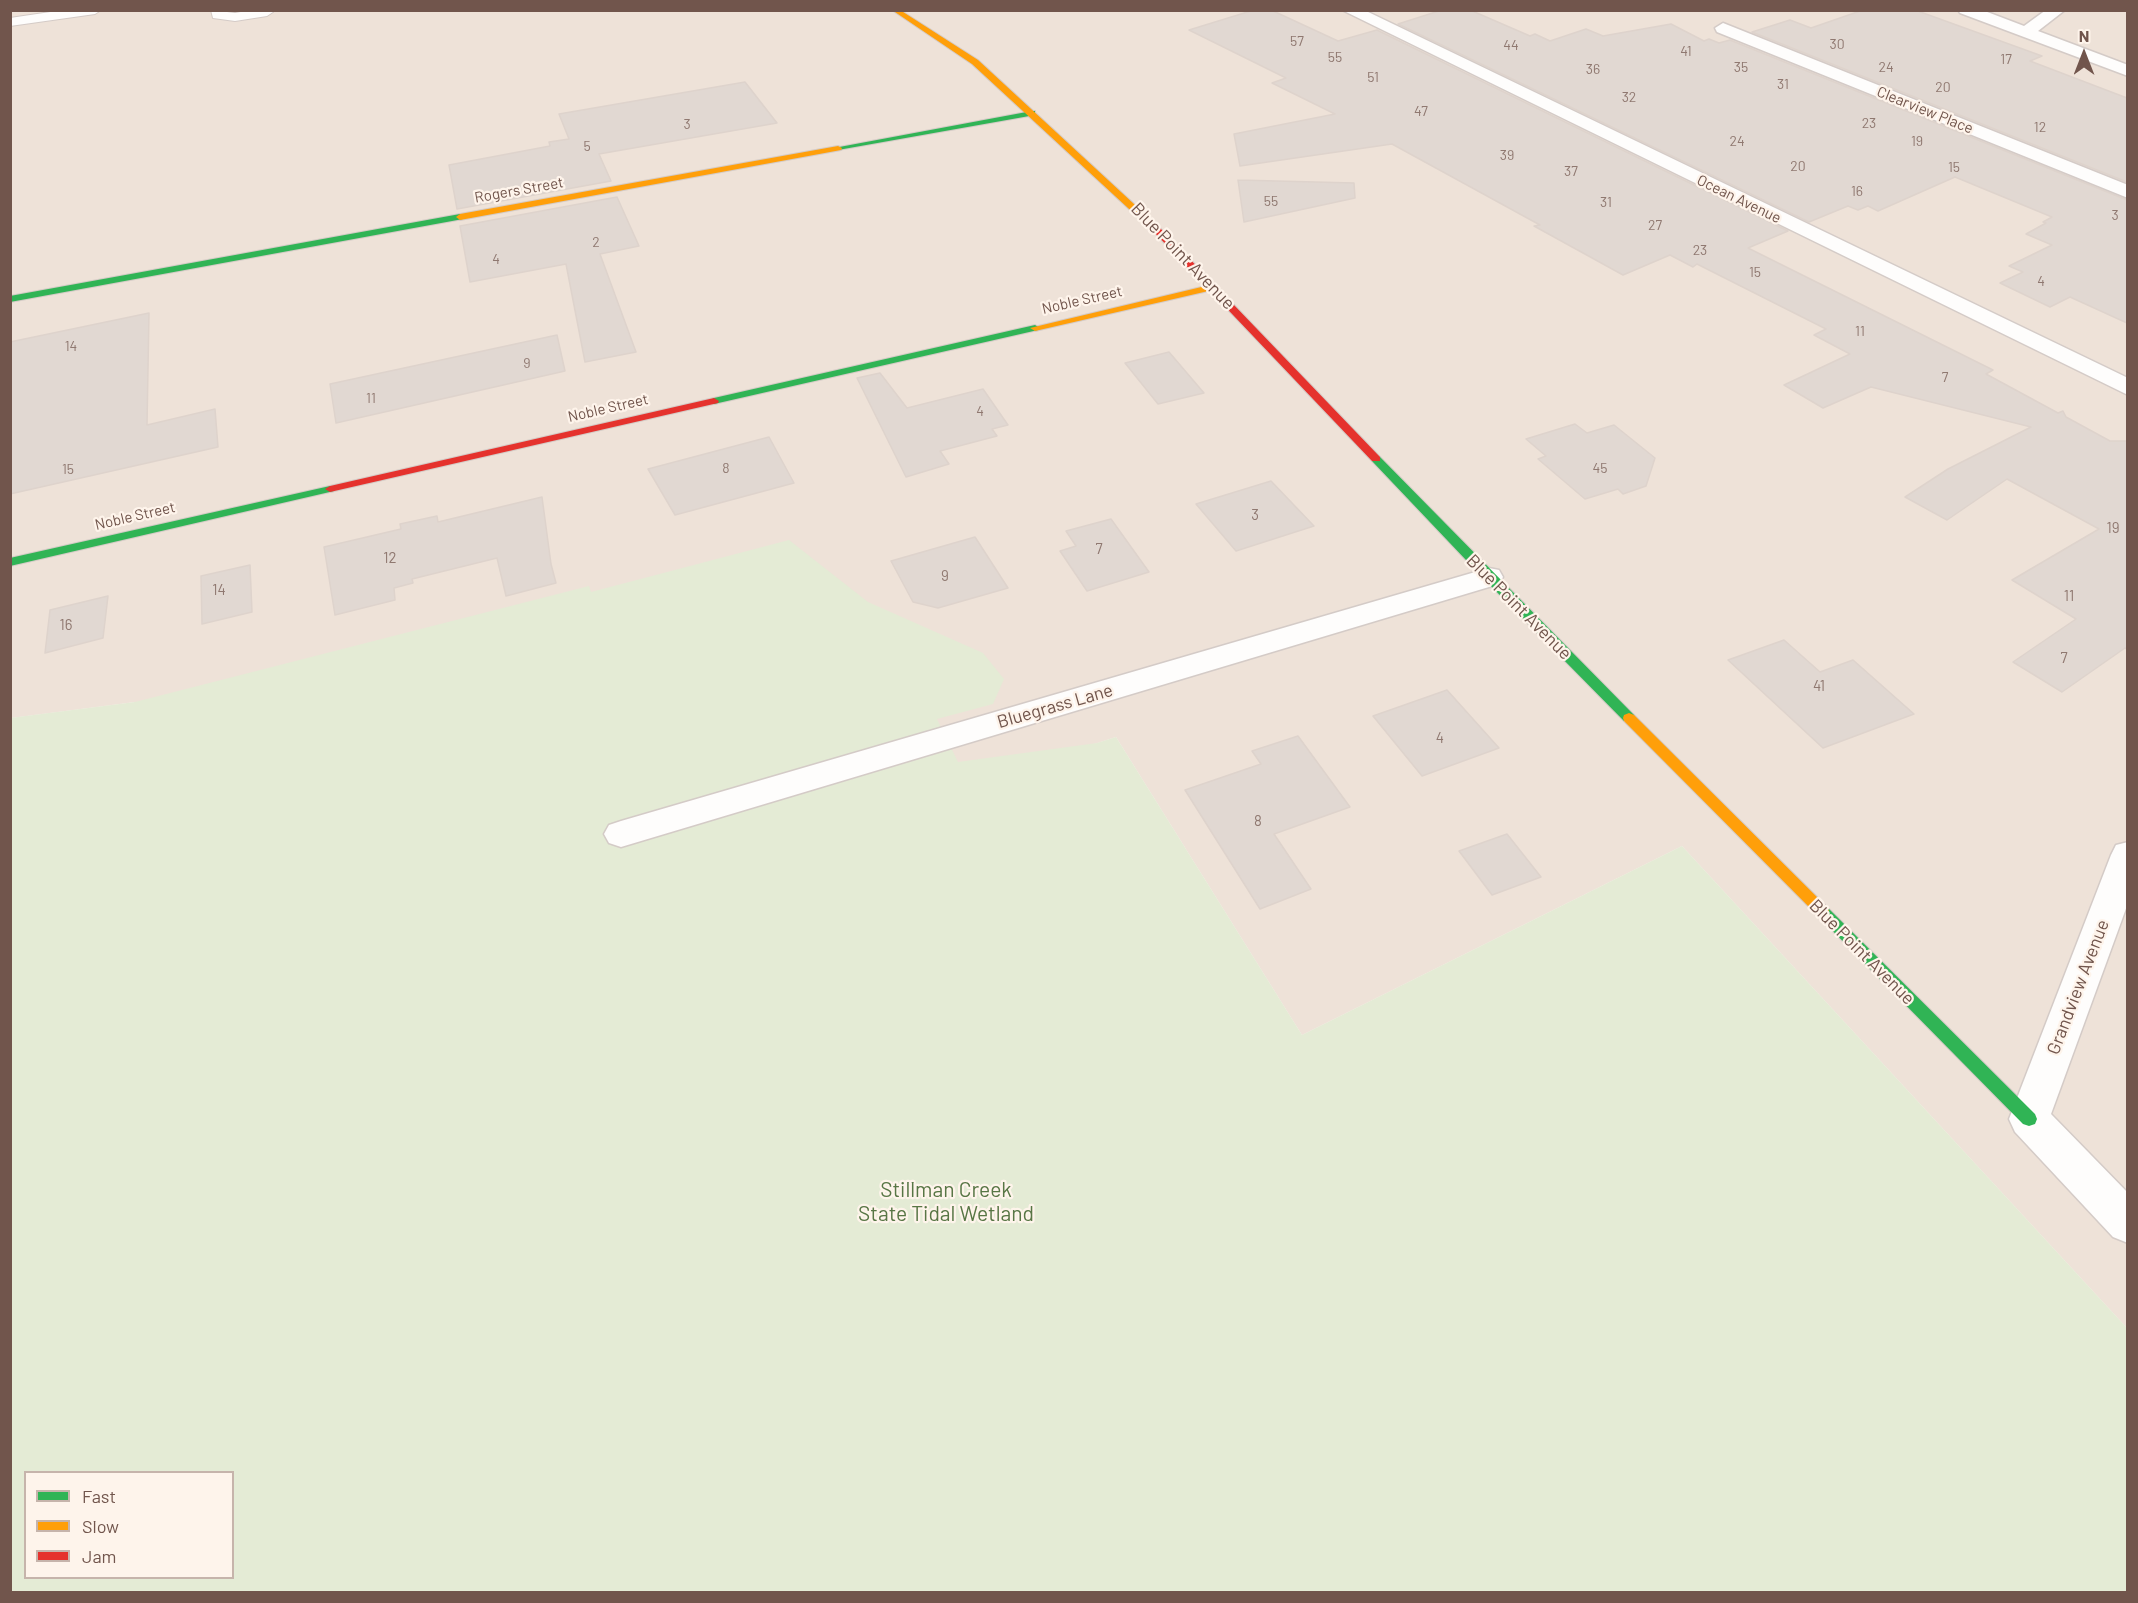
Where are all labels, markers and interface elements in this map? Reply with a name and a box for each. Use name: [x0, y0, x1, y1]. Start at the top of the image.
north arrow: [2054, 24, 2114, 84]
text: N: [2079, 26, 2089, 45]
house number: 57: [1290, 33, 1304, 49]
house number: 30: [1829, 36, 1845, 52]
house number: 44: [1503, 37, 1519, 53]
house number: 41: [1680, 43, 1692, 59]
house number: 55: [1328, 49, 1342, 65]
house number: 17: [2000, 51, 2012, 67]
house number: 35: [1734, 59, 1748, 75]
house number: 24: [1878, 59, 1894, 75]
house number: 36: [1586, 61, 1600, 77]
house number: 51: [1367, 69, 1379, 85]
house number: 31: [1777, 76, 1789, 92]
house number: 20: [1935, 79, 1951, 95]
street label: Clearview Place: [1874, 82, 1976, 138]
house number: 32: [1622, 89, 1636, 105]
house number: 47: [1414, 103, 1428, 119]
house number: 23: [1862, 115, 1876, 131]
house number: 3: [683, 116, 691, 132]
house number: 12: [2034, 119, 2046, 135]
house number: 24: [1729, 133, 1745, 149]
house number: 19: [1911, 133, 1923, 149]
house number: 5: [583, 138, 591, 154]
house number: 39: [1500, 147, 1514, 163]
house number: 20: [1790, 158, 1806, 174]
house number: 15: [1948, 159, 1960, 175]
house number: 37: [1564, 163, 1578, 179]
street label: Ocean Avenue: [1694, 171, 1784, 227]
street label: Rogers Street: [473, 173, 565, 207]
house number: 16: [1851, 183, 1863, 199]
house number: 55: [1264, 193, 1278, 209]
house number: 31: [1600, 194, 1612, 210]
street label: Blue Point Avenue: [1127, 198, 1239, 314]
house number: 3: [2111, 207, 2119, 223]
house number: 27: [1648, 217, 1662, 233]
house number: 2: [592, 234, 600, 250]
house number: 23: [1693, 242, 1707, 258]
house number: 4: [492, 251, 500, 267]
house number: 15: [1749, 264, 1761, 280]
house number: 4: [2037, 273, 2045, 289]
street label: Noble Street: [1040, 282, 1124, 318]
house number: 11: [1855, 323, 1865, 339]
house number: 14: [65, 338, 77, 354]
house number: 9: [523, 355, 531, 371]
house number: 7: [1942, 369, 1948, 385]
house number: 11: [366, 390, 376, 406]
street label: Noble Street: [566, 390, 650, 426]
house number: 4: [976, 403, 984, 419]
house number: 8: [722, 460, 730, 476]
house number: 45: [1593, 460, 1607, 476]
house number: 15: [62, 461, 74, 477]
street label: Noble Street: [93, 498, 177, 534]
house number: 3: [1251, 506, 1259, 524]
house number: 19: [2106, 519, 2120, 537]
house number: 7: [1095, 540, 1103, 558]
house number: 12: [383, 549, 397, 567]
street label: Blue Point Avenue: [1462, 550, 1576, 664]
house number: 9: [941, 567, 949, 585]
house number: 14: [212, 581, 226, 599]
house number: 11: [2064, 587, 2074, 605]
house number: 16: [60, 616, 72, 634]
house number: 7: [2060, 649, 2068, 667]
house number: 41: [1813, 677, 1825, 695]
street label: Bluegrass Lane: [995, 679, 1115, 733]
house number: 4: [1436, 729, 1444, 747]
house number: 8: [1254, 812, 1262, 830]
street label: Blue Point Avenue: [1805, 895, 1919, 1009]
street label: Grandview Avenue: [2042, 917, 2114, 1057]
park label: Stillman Creek State Tidal Wetland: [858, 1177, 1034, 1227]
legend: [24, 1471, 234, 1579]
text: Fast: [82, 1485, 116, 1507]
text: Slow: [82, 1515, 119, 1537]
text: Jam: [82, 1545, 116, 1567]

